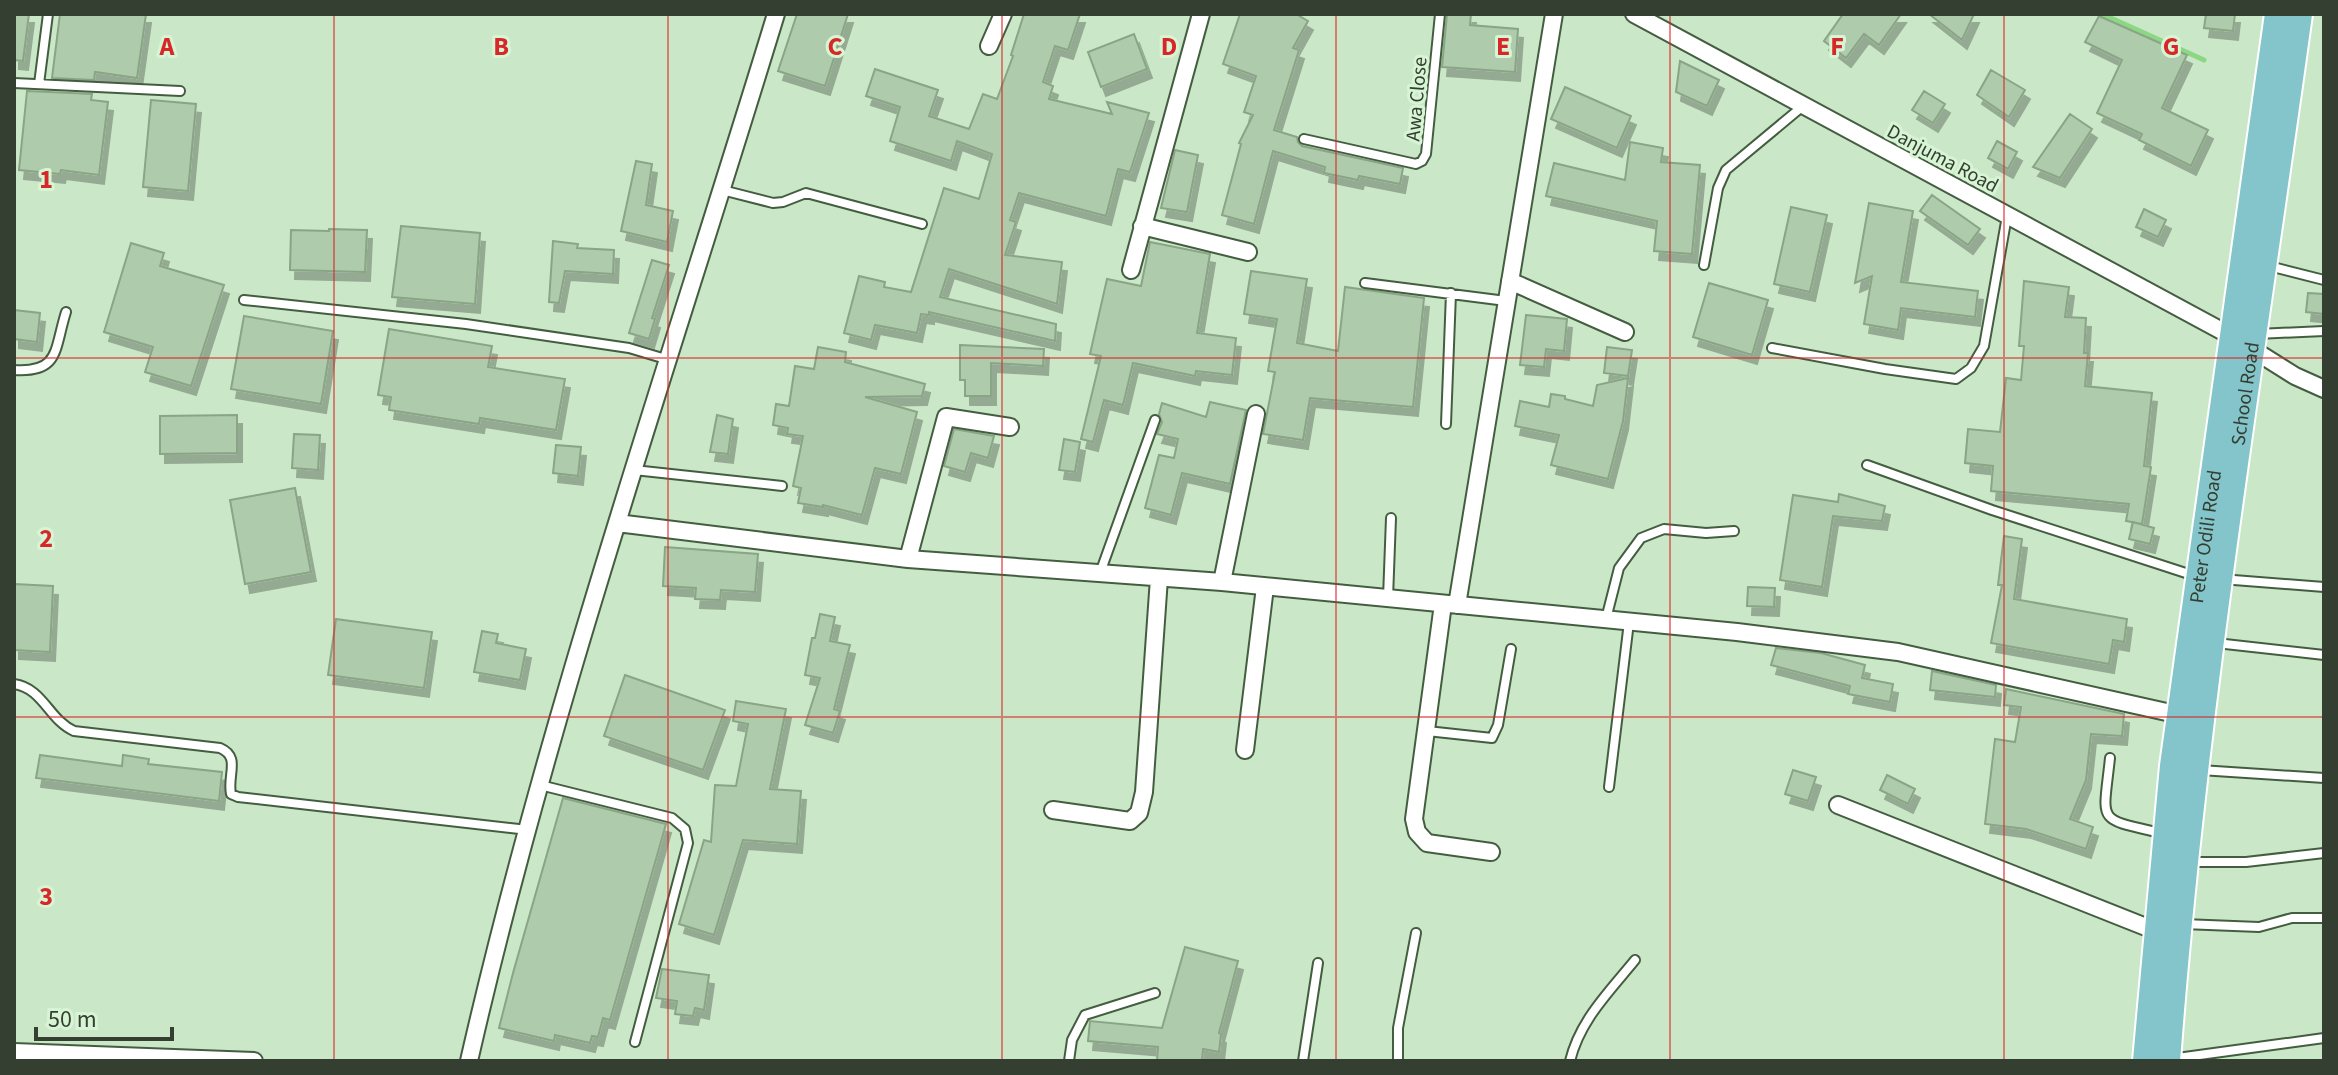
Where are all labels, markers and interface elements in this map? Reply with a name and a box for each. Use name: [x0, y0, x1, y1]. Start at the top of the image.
text: A: [159, 28, 176, 65]
text: B: [493, 28, 509, 65]
text: C: [827, 28, 843, 65]
text: D: [1161, 28, 1177, 65]
text: E: [1496, 28, 1510, 65]
text: F: [1830, 28, 1844, 65]
text: G: [2163, 28, 2179, 65]
street label: Awa Close: [1399, 56, 1435, 142]
street label: Danjuma Road: [1882, 118, 2003, 200]
text: 1: [39, 161, 53, 198]
street label: School Road: [2225, 340, 2267, 447]
street label: Peter Odili Road: [2183, 468, 2229, 605]
text: 2: [39, 520, 53, 557]
text: 3: [39, 878, 53, 915]
scale bar: [36, 991, 172, 1041]
text: 50 m: [48, 1002, 97, 1037]

